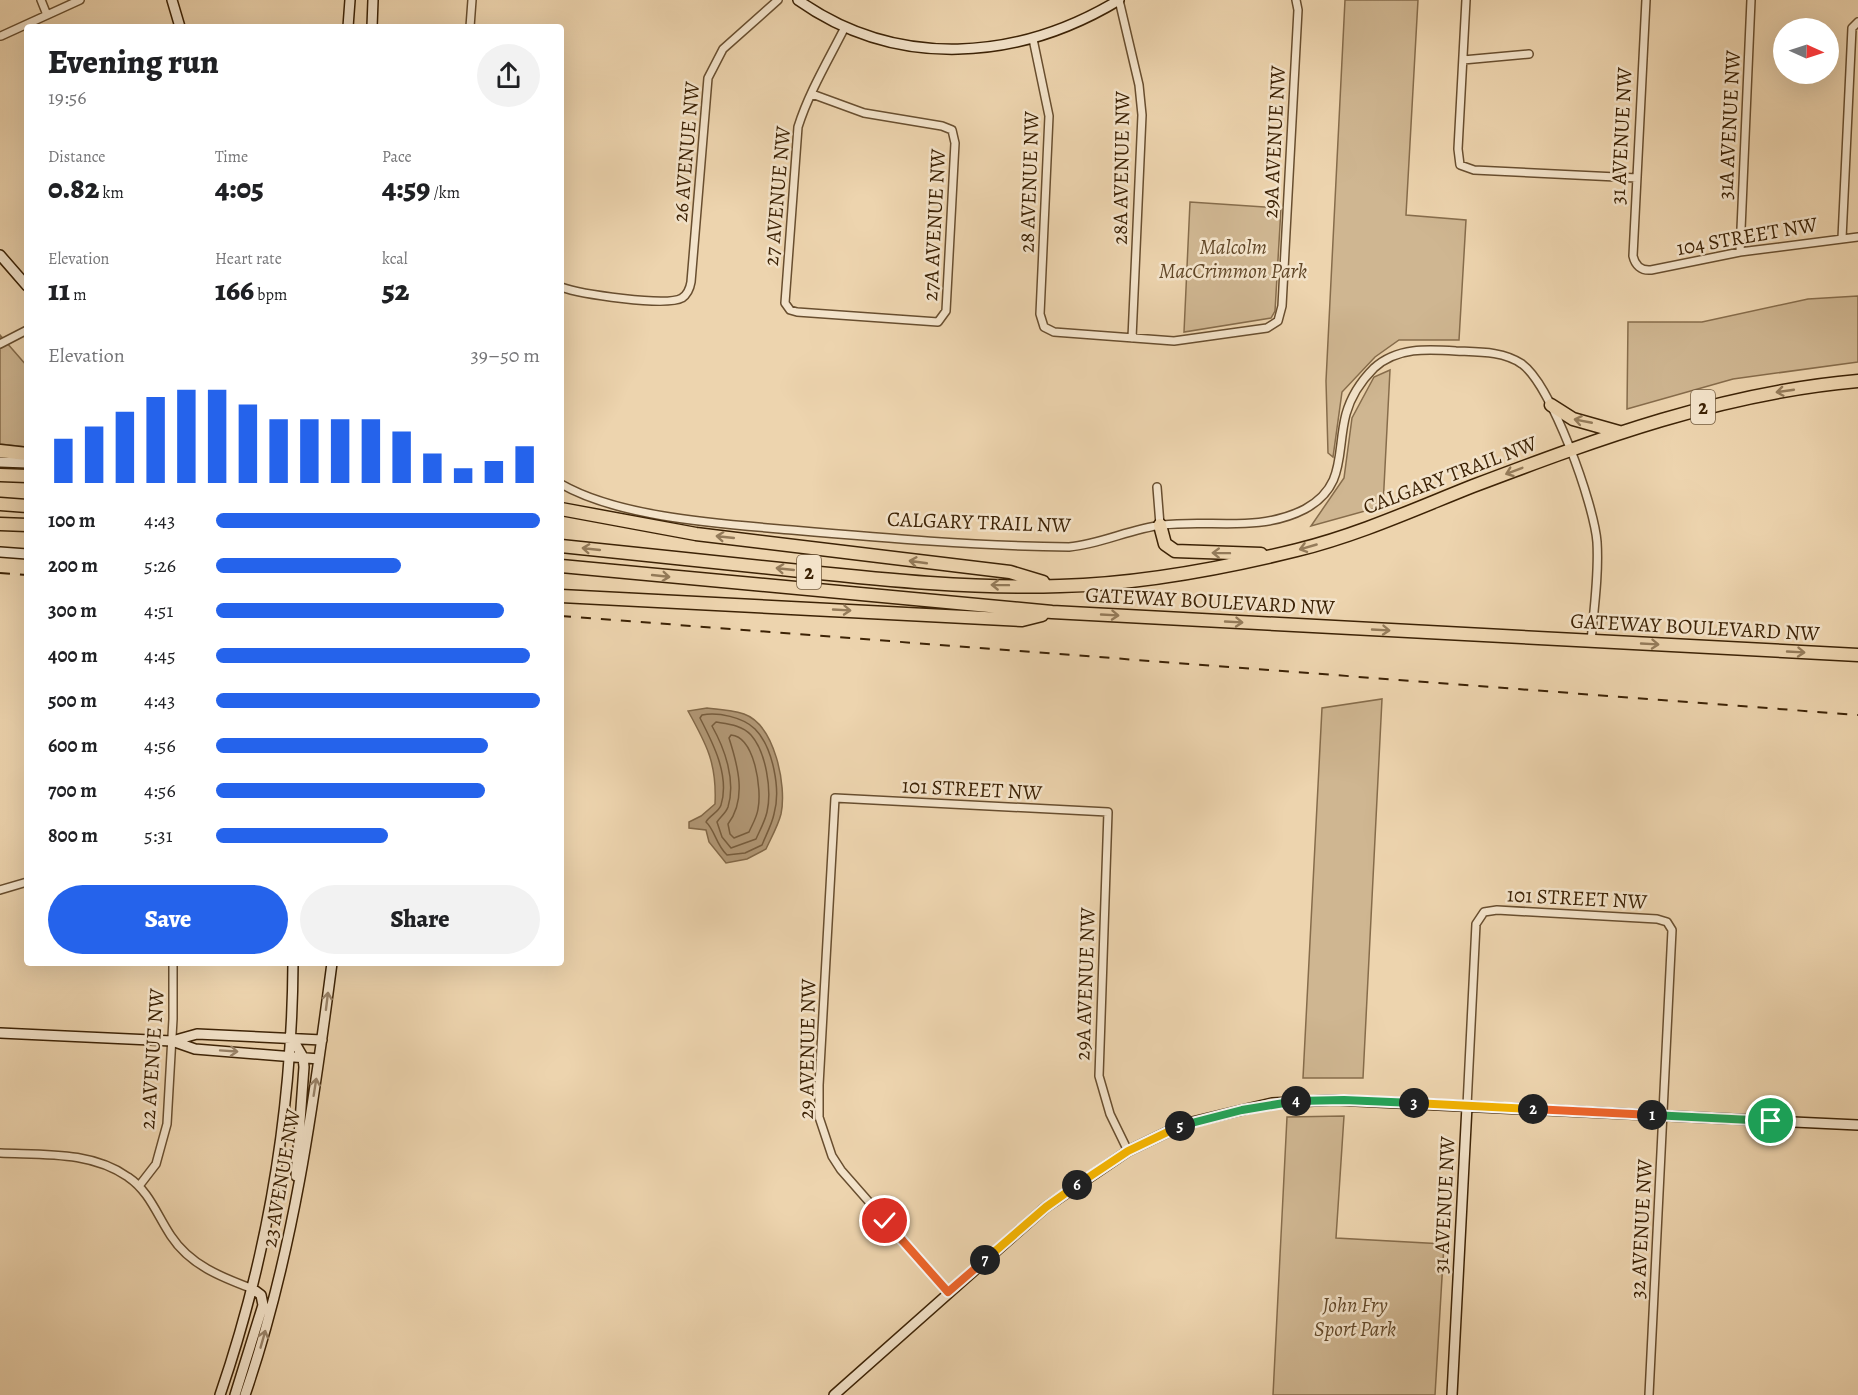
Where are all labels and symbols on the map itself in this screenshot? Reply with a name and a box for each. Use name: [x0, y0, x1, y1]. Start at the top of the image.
north arrow: [1773, 18, 1839, 84]
street label: 31A AVENUE NW: [1711, 49, 1747, 200]
street label: 29A AVENUE NW: [1256, 64, 1292, 219]
street label: 31 AVENUE NW: [1603, 66, 1639, 205]
street label: 26 AVENUE NW: [666, 80, 706, 223]
street label: 28A AVENUE NW: [1106, 90, 1136, 245]
street label: 28 AVENUE NW: [1013, 110, 1045, 253]
street label: 27 AVENUE NW: [757, 125, 797, 267]
street label: 27A AVENUE NW: [916, 148, 952, 302]
street label: 104 STREET NW: [1674, 210, 1820, 262]
park label: Malcolm MacCrimmon Park: [1159, 233, 1307, 285]
one-way arrow: [1775, 386, 1795, 397]
road number: 2: [1691, 390, 1715, 424]
one-way arrow: [1574, 415, 1594, 426]
street label: CALGARY TRAIL NW: [1359, 429, 1541, 521]
one-way arrow: [1505, 466, 1524, 477]
street label: CALGARY TRAIL NW: [886, 505, 1072, 539]
one-way arrow: [716, 531, 735, 542]
one-way arrow: [1299, 542, 1318, 553]
one-way arrow: [581, 543, 601, 554]
one-way arrow: [1212, 547, 1232, 558]
road number: 2: [797, 555, 821, 589]
one-way arrow: [909, 556, 929, 567]
one-way arrow: [775, 563, 795, 574]
one-way arrow: [651, 571, 670, 582]
one-way arrow: [990, 579, 1010, 591]
street label: GATEWAY BOULEVARD NW: [1085, 580, 1336, 622]
one-way arrow: [831, 605, 851, 616]
street label: GATEWAY BOULEVARD NW: [1570, 606, 1821, 648]
one-way arrow: [1100, 610, 1120, 621]
one-way arrow: [1224, 617, 1244, 628]
one-way arrow: [1370, 625, 1390, 636]
one-way arrow: [1639, 639, 1659, 650]
one-way arrow: [1785, 647, 1805, 658]
street label: 101 STREET NW: [901, 771, 1043, 807]
street label: 101 STREET NW: [1506, 880, 1648, 916]
street label: 29A AVENUE NW: [1068, 907, 1102, 1061]
street label: 29 AVENUE NW: [792, 978, 822, 1120]
street label: 22 AVENUE NW: [133, 987, 171, 1130]
one-way arrow: [322, 992, 333, 1012]
one-way arrow: [218, 1046, 238, 1057]
one-way arrow: [310, 1078, 321, 1097]
pin: 4: [1281, 1086, 1311, 1116]
pin: 3: [1399, 1088, 1429, 1118]
pin: 2: [1518, 1094, 1548, 1124]
pin: [1745, 1095, 1796, 1146]
pin: 1: [1637, 1100, 1667, 1130]
street label: 23 AVENUE NW: [255, 1106, 307, 1249]
pin: 5: [1165, 1111, 1195, 1141]
street label: 31 AVENUE NW: [1426, 1135, 1462, 1274]
street label: 32 AVENUE NW: [1623, 1158, 1659, 1300]
pin: 6: [1062, 1170, 1092, 1200]
pin: [859, 1195, 910, 1246]
pin: 7: [970, 1245, 1000, 1275]
park label: John Fry Sport Park: [1314, 1291, 1396, 1343]
one-way arrow: [257, 1330, 269, 1349]

